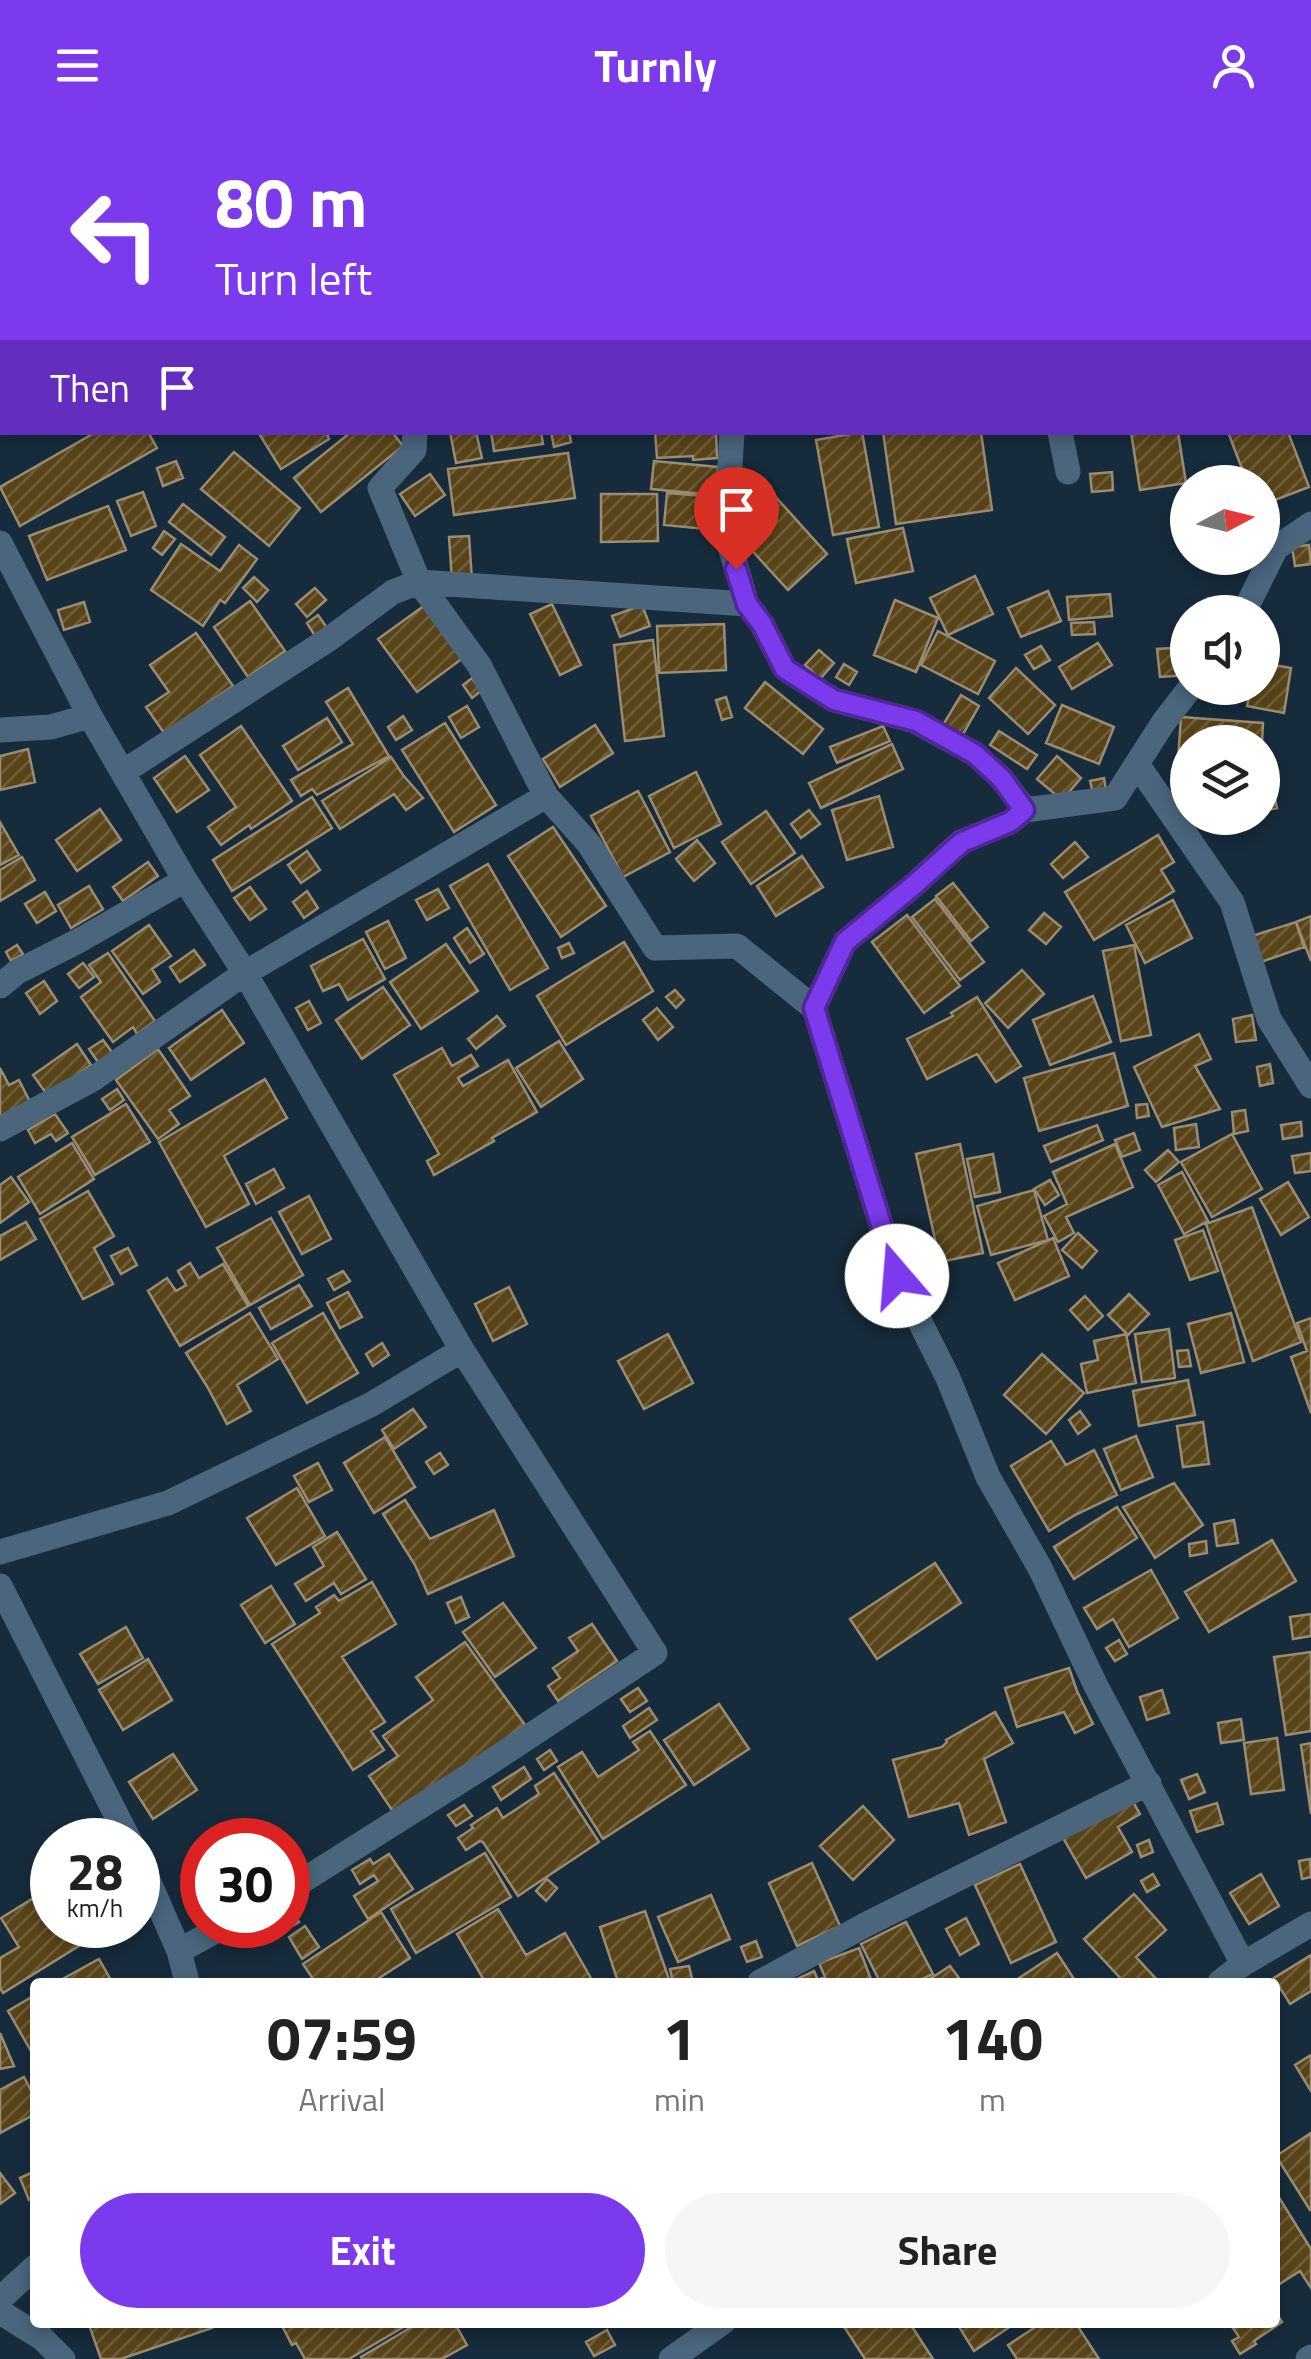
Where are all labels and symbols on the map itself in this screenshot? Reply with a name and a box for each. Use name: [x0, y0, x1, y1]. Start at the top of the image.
north arrow: [1170, 465, 1280, 575]
pin: [694, 467, 779, 570]
position arrow: [845, 1224, 949, 1328]
speed limit sign: 30: [180, 1818, 310, 1948]

